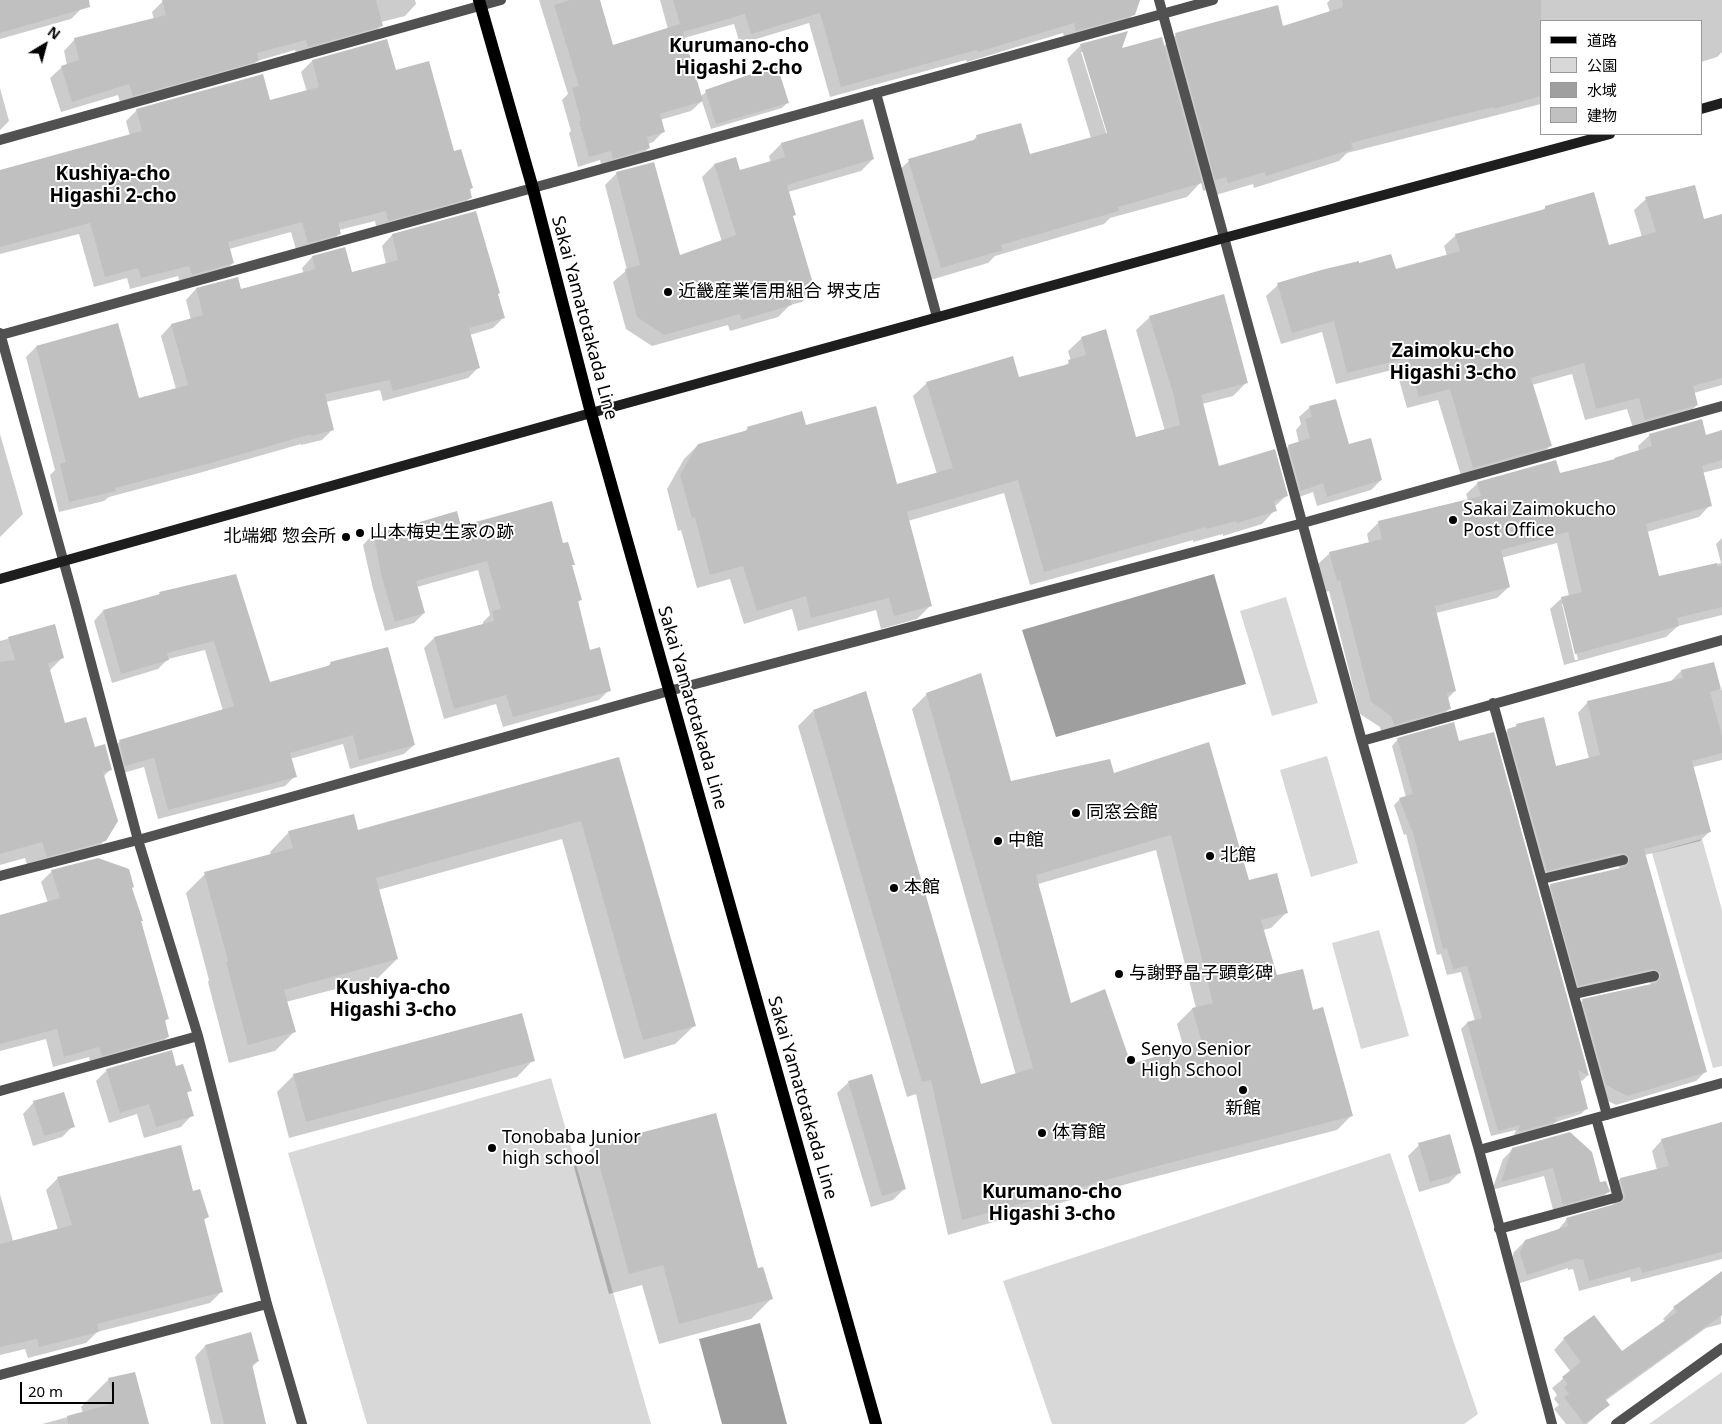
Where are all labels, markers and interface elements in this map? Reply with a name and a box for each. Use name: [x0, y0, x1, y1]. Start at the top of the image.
north arrow: [20, 20, 70, 70]
legend: [1540, 20, 1702, 135]
text: N: [44, 22, 65, 44]
text: 道路: [1587, 30, 1617, 50]
district label: Kurumano-cho Higashi 2-cho: [669, 36, 809, 80]
text: 公園: [1587, 55, 1617, 75]
text: 水域: [1587, 80, 1617, 100]
text: 建物: [1587, 105, 1617, 125]
district label: Kushiya-cho Higashi 2-cho: [49, 164, 177, 208]
street label: Sakai Yamatotakada Line: [546, 214, 622, 422]
place label: 近畿産業信用組合 堺支店: [678, 281, 881, 303]
marker: 近畿産業信用組合 堺支店: [662, 286, 674, 298]
district label: Zaimoku-cho Higashi 3-cho: [1389, 341, 1517, 385]
place label: Sakai Zaimokucho Post Office: [1463, 499, 1616, 542]
marker: Sakai Zaimokucho Post Office: [1447, 514, 1459, 526]
place label: 山本梅史生家の跡: [370, 522, 514, 544]
place label: 北端郷 惣会所: [223, 526, 336, 548]
marker: 山本梅史生家の跡: [354, 527, 366, 539]
marker: 北端郷 惣会所: [340, 531, 352, 543]
street label: Sakai Yamatotakada Line: [653, 604, 731, 812]
place label: 同窓会館: [1086, 802, 1158, 824]
marker: 同窓会館: [1070, 807, 1082, 819]
place label: 中館: [1008, 830, 1044, 852]
marker: 中館: [992, 835, 1004, 847]
place label: 北館: [1220, 845, 1256, 867]
marker: 北館: [1204, 850, 1216, 862]
place label: 本館: [904, 877, 940, 899]
marker: 本館: [888, 882, 900, 894]
place label: 与謝野晶子顕彰碑: [1129, 963, 1273, 985]
marker: 与謝野晶子顕彰碑: [1113, 968, 1125, 980]
district label: Kushiya-cho Higashi 3-cho: [329, 978, 457, 1022]
street label: Sakai Yamatotakada Line: [763, 994, 841, 1202]
place label: Senyo Senior High School: [1141, 1039, 1251, 1082]
marker: Senyo Senior High School: [1125, 1054, 1137, 1066]
marker: 新館: [1237, 1084, 1249, 1096]
place label: 新館: [1225, 1098, 1261, 1120]
place label: 体育館: [1052, 1122, 1106, 1144]
place label: Tonobaba Junior high school: [502, 1127, 641, 1170]
marker: 体育館: [1036, 1127, 1048, 1139]
marker: Tonobaba Junior high school: [486, 1142, 498, 1154]
district label: Kurumano-cho Higashi 3-cho: [982, 1182, 1122, 1226]
scale bar: [22, 1372, 116, 1404]
text: 20 m: [28, 1381, 63, 1401]

